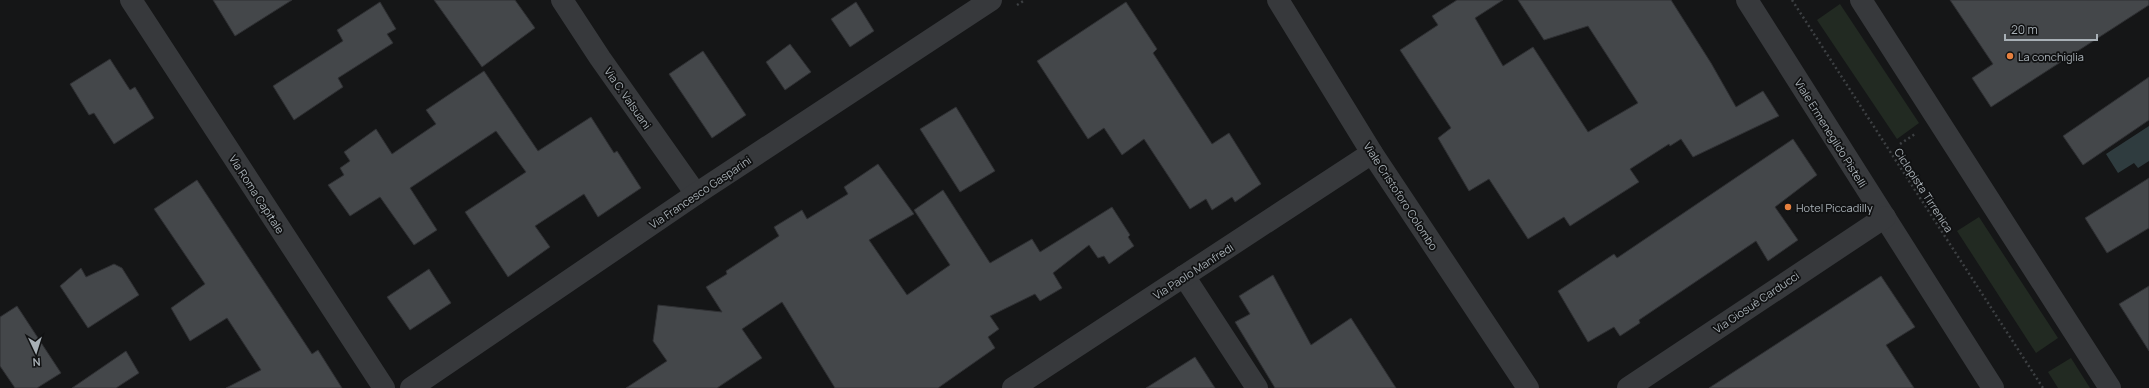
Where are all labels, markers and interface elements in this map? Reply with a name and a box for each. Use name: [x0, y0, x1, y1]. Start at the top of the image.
scale bar: [2005, 16, 2097, 42]
text: 20 m: [2011, 21, 2038, 38]
place label: La conchiglia: [2018, 49, 2084, 64]
marker: La conchiglia: [2005, 51, 2015, 61]
street label: Via C. Valsuani: [601, 64, 655, 132]
street label: Viale Ermenegildo Pistelli: [1791, 76, 1871, 190]
street label: Viale Cristoforo Colombo: [1360, 139, 1442, 253]
street label: Ciclopista Tirrenica: [1891, 145, 1957, 235]
street label: Via Roma Capitale: [226, 152, 288, 237]
street label: Via Francesco Gasparini: [646, 152, 754, 232]
place label: Hotel Piccadilly: [1796, 200, 1873, 215]
marker: Hotel Piccadilly: [1783, 202, 1793, 212]
street label: Via Paolo Manfredi: [1150, 239, 1236, 303]
street label: Via Giosuè Carducci: [1710, 268, 1802, 336]
north arrow: [16, 332, 56, 372]
text: N: [32, 355, 41, 370]

